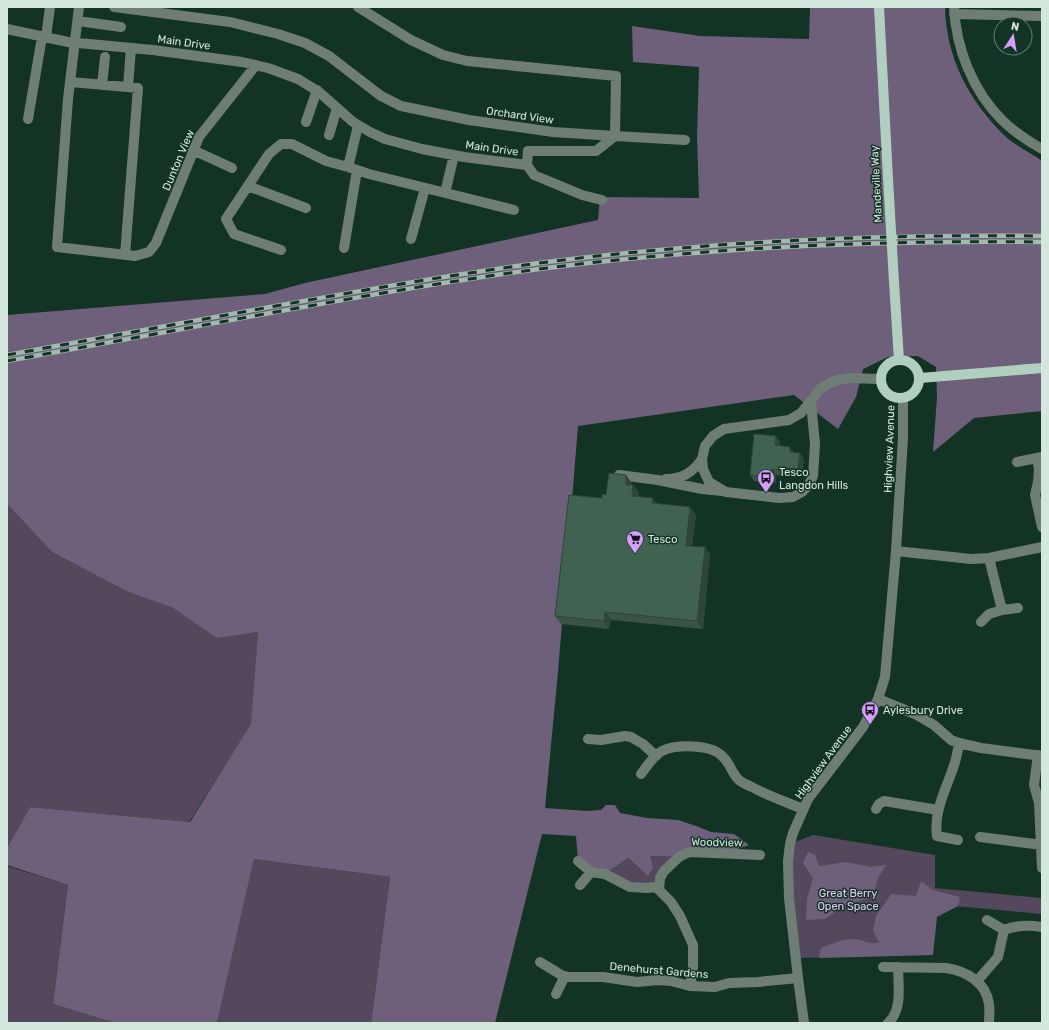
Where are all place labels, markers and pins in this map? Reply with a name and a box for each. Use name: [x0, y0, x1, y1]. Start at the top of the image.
place label: Tesco Langdon Hills: [779, 466, 849, 492]
bus stop icon: Tesco Langdon Hills: [756, 468, 776, 493]
supermarket icon: Tesco: [625, 529, 645, 554]
place label: Tesco: [648, 533, 677, 546]
bus stop icon: Aylesbury Drive: [860, 700, 880, 725]
place label: Aylesbury Drive: [883, 704, 963, 717]

